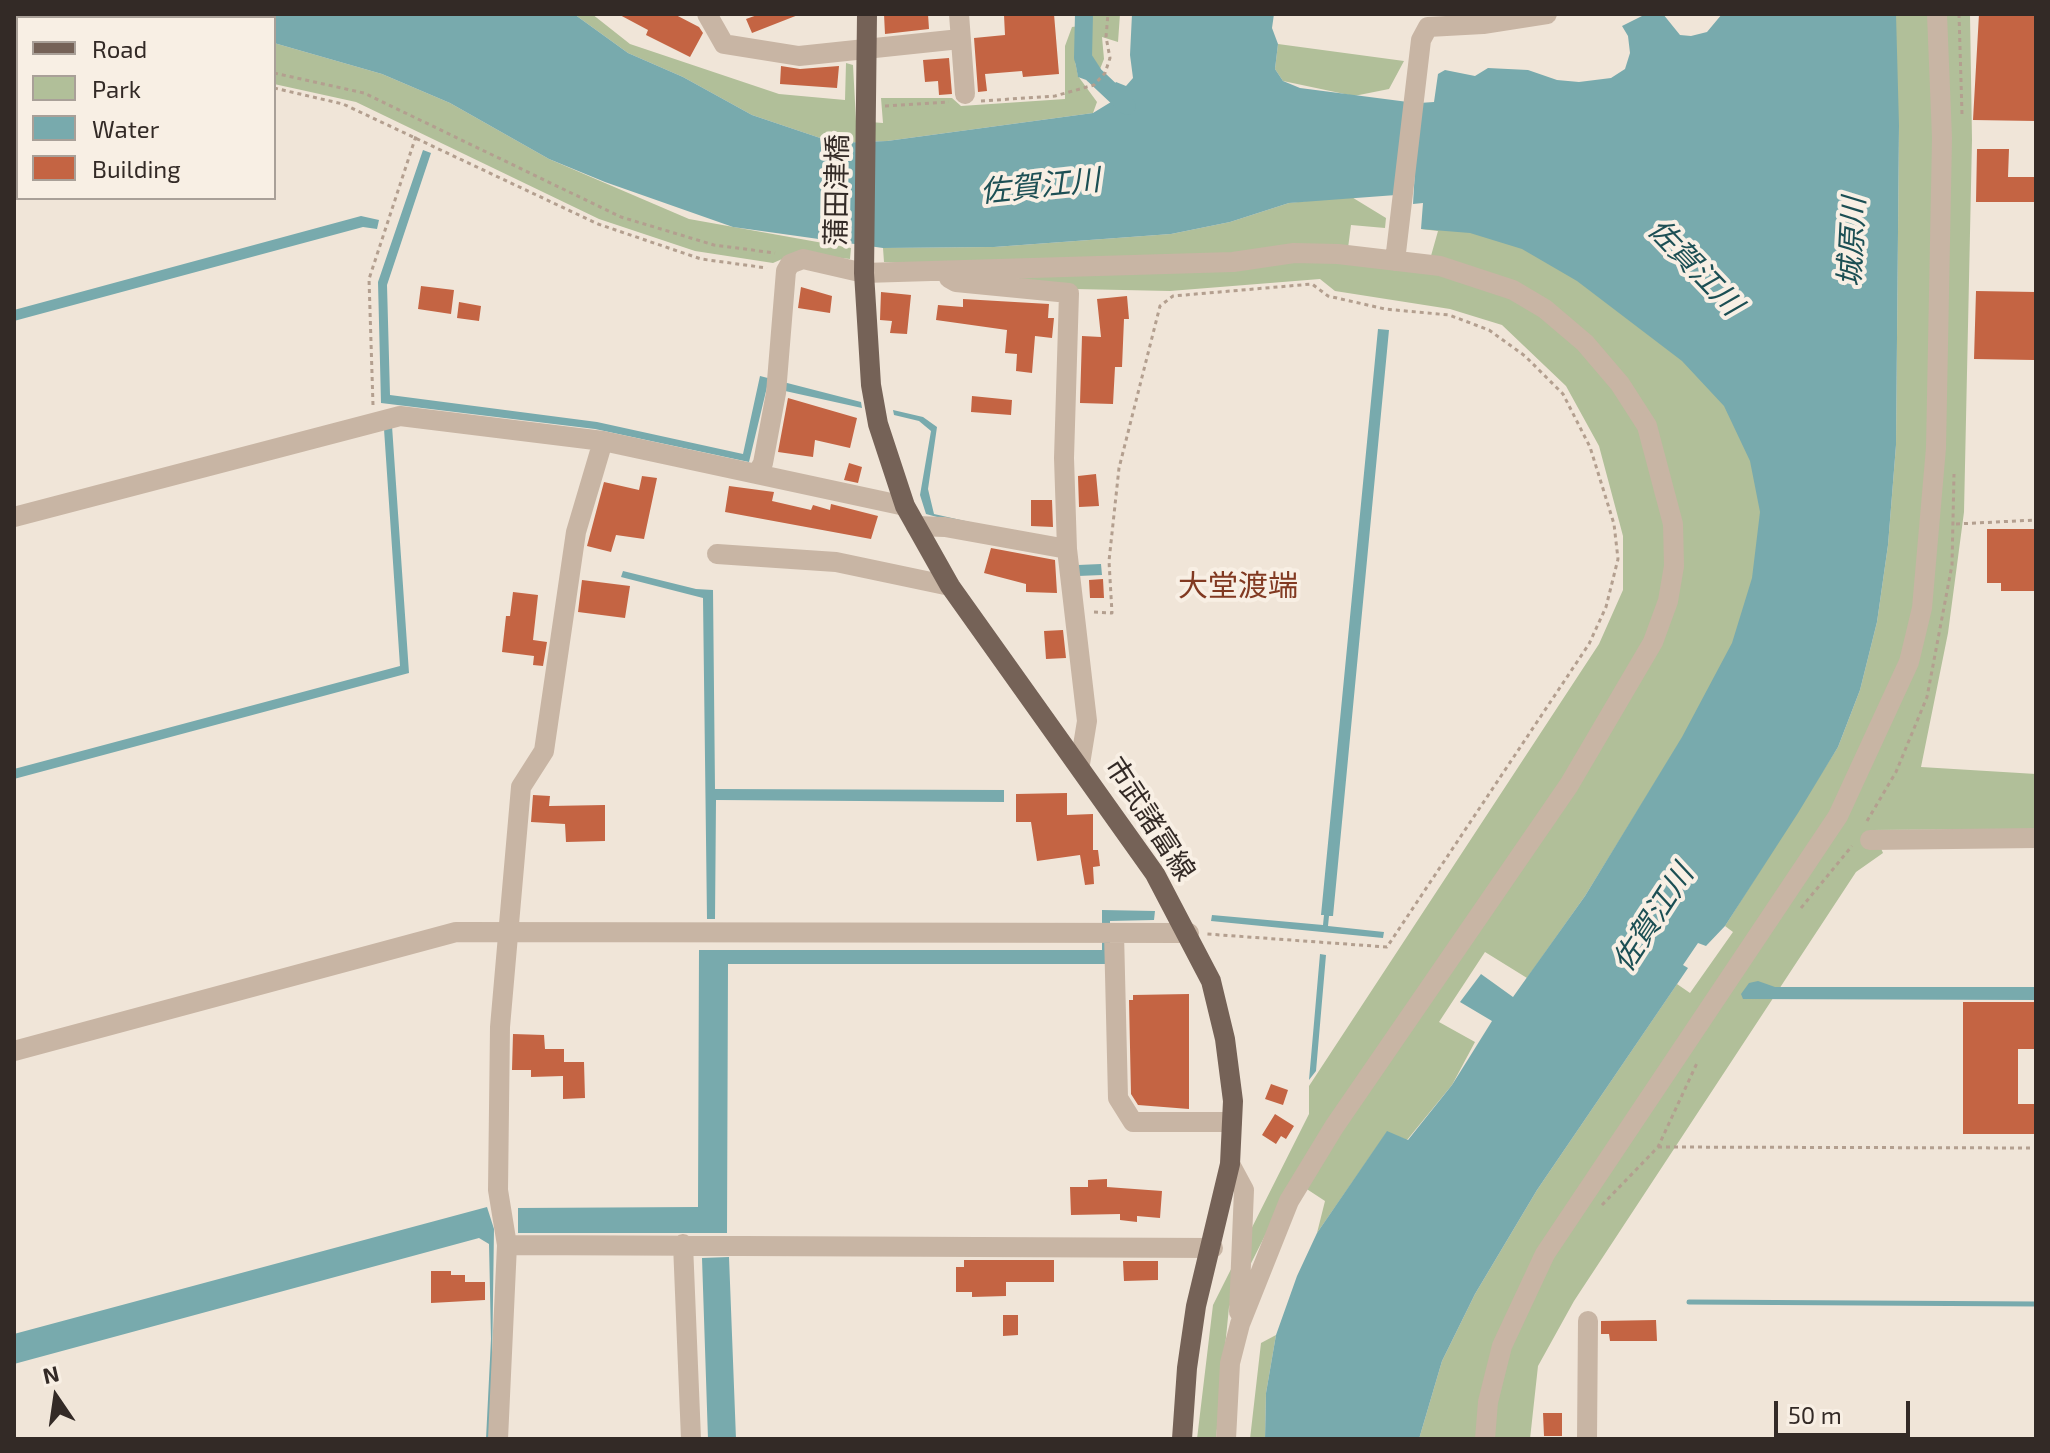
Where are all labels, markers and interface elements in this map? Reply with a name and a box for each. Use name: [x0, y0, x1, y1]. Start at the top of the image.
legend: [16, 16, 276, 200]
text: Road: [92, 34, 147, 63]
text: Park: [92, 74, 141, 103]
text: Water: [92, 114, 159, 143]
street label: 蒲田津橋: [819, 134, 855, 246]
text: Building: [92, 154, 181, 183]
water label: 佐賀江川: [978, 162, 1102, 210]
water label: 城原川: [1832, 196, 1872, 288]
water label: 佐賀江川: [1640, 211, 1750, 323]
district label: 大堂渡端: [1178, 568, 1298, 604]
street label: 市武諸富線: [1098, 751, 1202, 887]
water label: 佐賀江川: [1605, 858, 1701, 978]
north arrow: [16, 1357, 96, 1437]
text: N: [40, 1359, 61, 1388]
scale bar: [1778, 1385, 1914, 1435]
text: 50 m: [1788, 1400, 1842, 1429]

